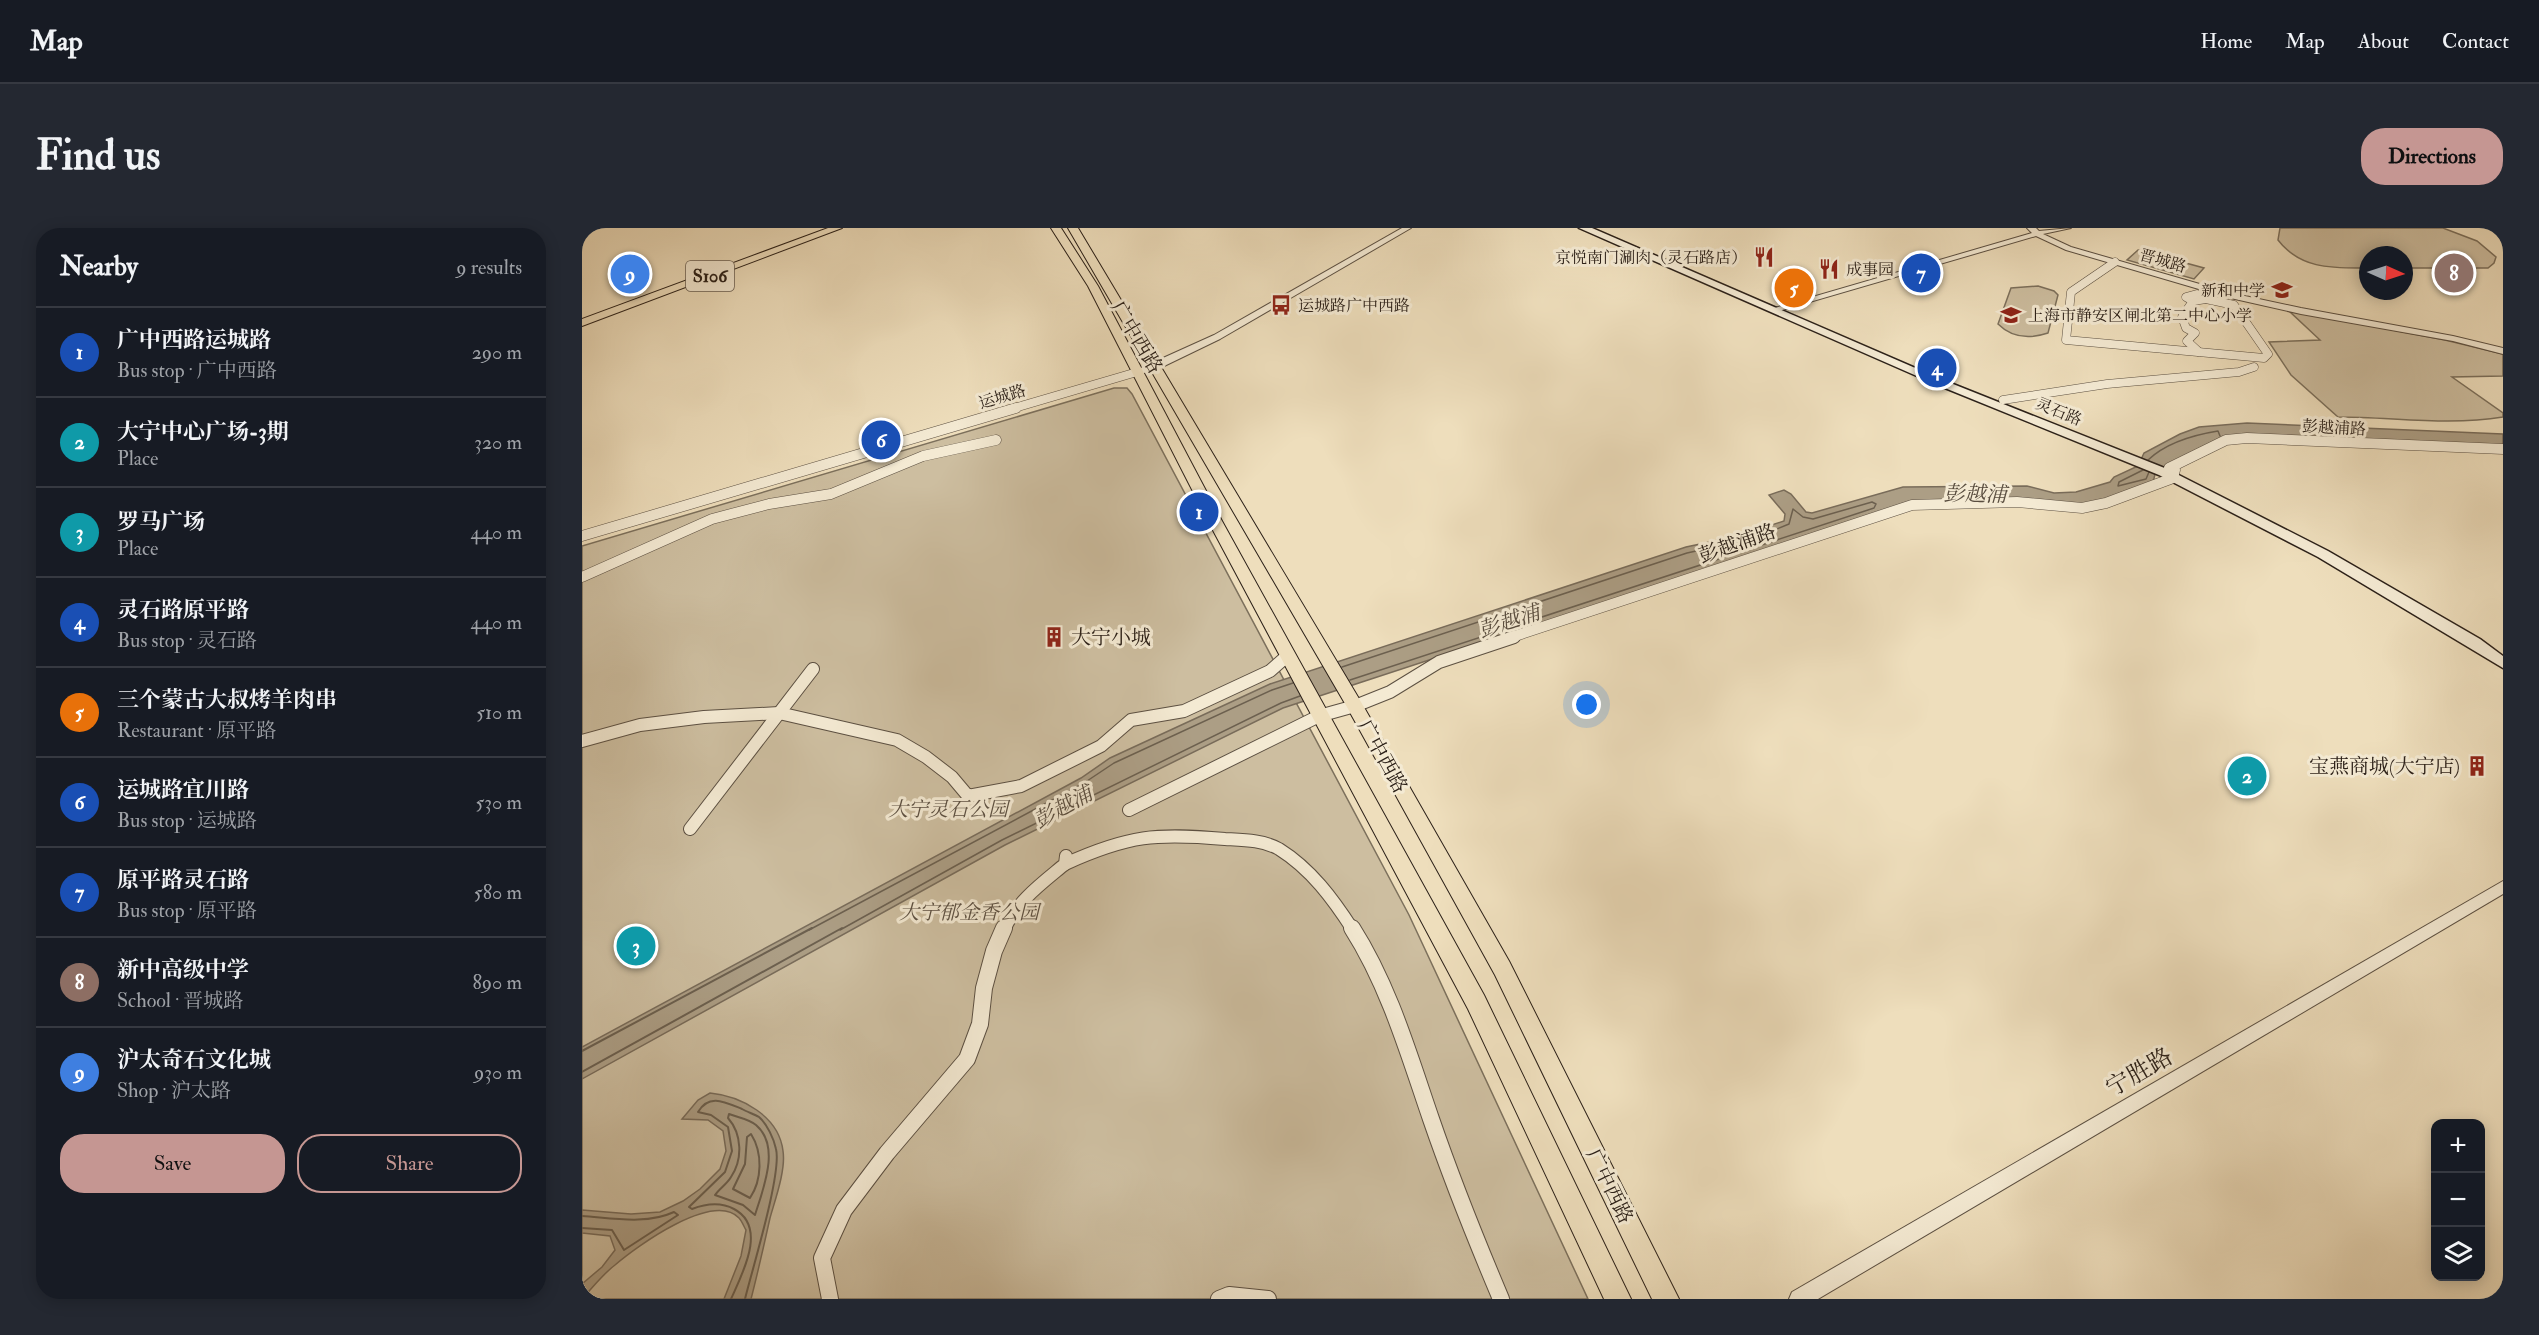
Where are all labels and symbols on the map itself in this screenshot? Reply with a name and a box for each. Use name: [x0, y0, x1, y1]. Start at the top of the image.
restaurant icon: 京悦南门涮肉（灵石路店）: [1752, 245, 1776, 269]
street label: 晋城路: [2137, 245, 2189, 277]
north arrow: [2359, 246, 2413, 300]
place label: 京悦南门涮肉（灵石路店）: [1555, 248, 1747, 268]
pin: 7: [1902, 250, 1940, 296]
pin: 8: [2434, 250, 2474, 296]
pin: 9: [610, 252, 650, 296]
restaurant icon: 成事园: [1817, 257, 1841, 281]
place label: 成事园: [1846, 260, 1894, 280]
road number: S106: [686, 261, 734, 291]
pin: 5: [1774, 266, 1814, 310]
school or university icon: 新和中学: [2270, 278, 2294, 302]
place label: 新和中学: [2201, 281, 2265, 301]
bus stop icon: 运城路广中西路: [1269, 293, 1293, 317]
place label: 运城路广中西路: [1298, 296, 1410, 316]
street label: 广中西路: [1105, 297, 1168, 378]
school or university icon: 上海市静安区闸北第二中心小学: [1999, 303, 2023, 327]
place label: 上海市静安区闸北第二中心小学: [2028, 306, 2252, 326]
pin: 4: [1918, 346, 1956, 390]
street label: 运城路: [976, 380, 1028, 414]
street label: 灵石路: [2033, 394, 2085, 430]
street label: 彭越浦路: [2301, 416, 2366, 440]
pin: 6: [862, 418, 900, 462]
water label: 彭越浦: [1943, 480, 2010, 509]
pin: 1: [1180, 490, 1218, 534]
street label: 彭越浦路: [1695, 519, 1779, 568]
water label: 彭越浦: [1475, 598, 1546, 644]
building icon: 大宁小城: [1042, 625, 1066, 649]
place label: 大宁小城: [1071, 625, 1151, 650]
your location: [1572, 690, 1601, 719]
street label: 广中西路: [1352, 715, 1413, 797]
pin: 2: [2228, 754, 2266, 798]
place label: 宝燕商城(大宁店): [2309, 754, 2460, 779]
building icon: 宝燕商城(大宁店): [2465, 754, 2489, 778]
water label: 彭越浦: [1029, 779, 1100, 835]
park label: 大宁灵石公园: [888, 797, 1011, 822]
park label: 大宁郁金香公园: [899, 900, 1042, 925]
pin: 3: [616, 924, 656, 968]
street label: 宁胜路: [2100, 1041, 2178, 1104]
street label: 广中西路: [1581, 1145, 1638, 1228]

